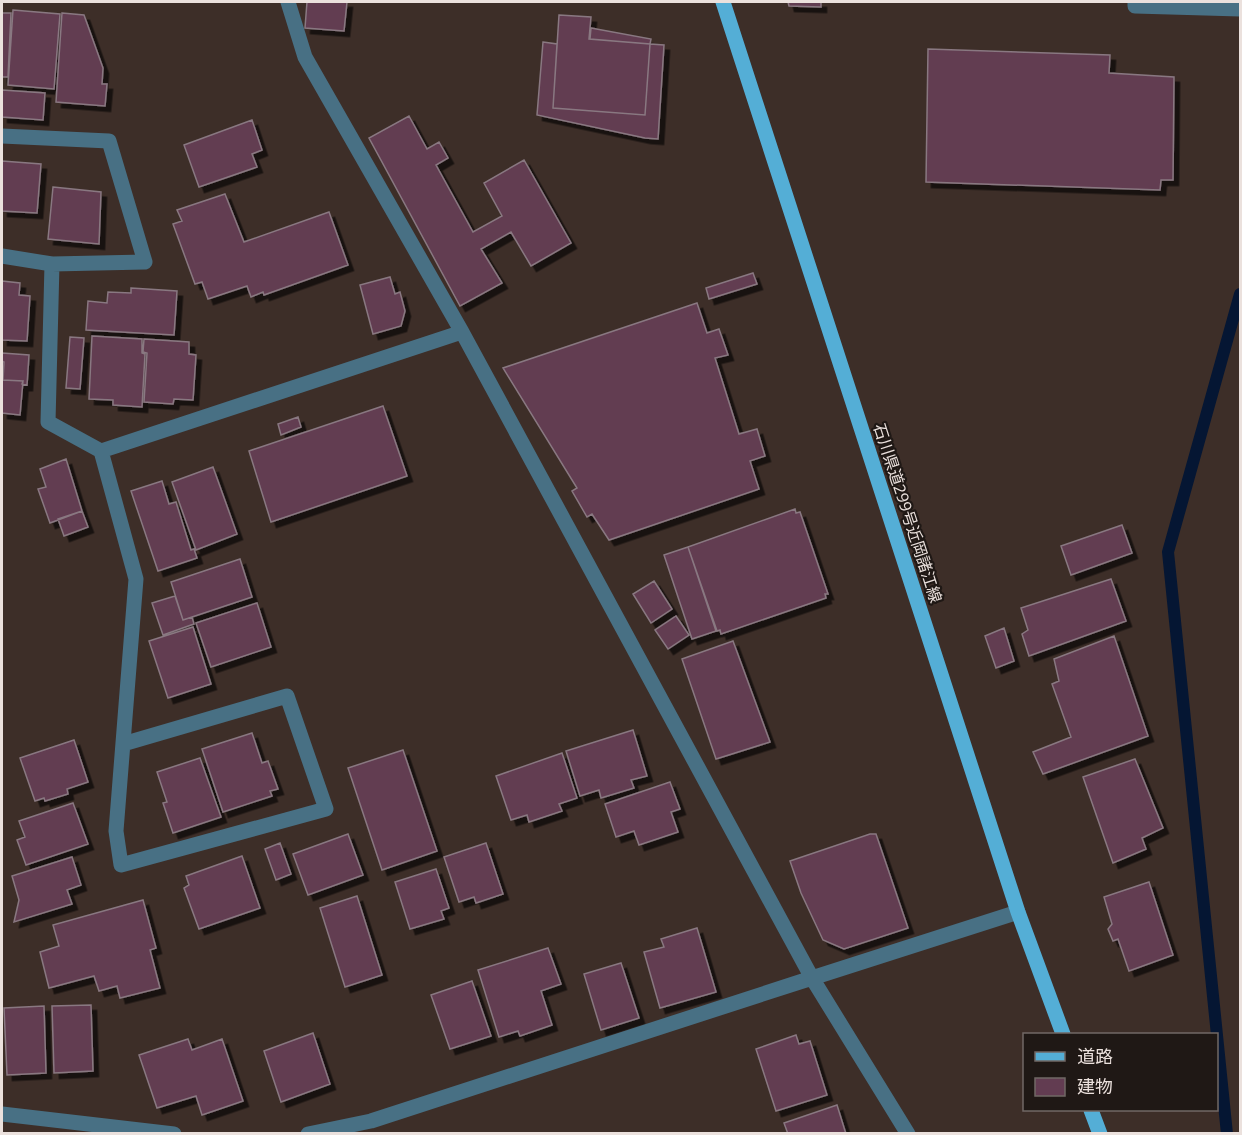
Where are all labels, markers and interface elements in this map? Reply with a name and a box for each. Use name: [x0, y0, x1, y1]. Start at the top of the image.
street label: 石川県道299号近岡諸江線: [869, 420, 947, 606]
legend: [1023, 1033, 1218, 1111]
text: 道路: [1077, 1044, 1113, 1068]
text: 建物: [1077, 1074, 1113, 1098]

